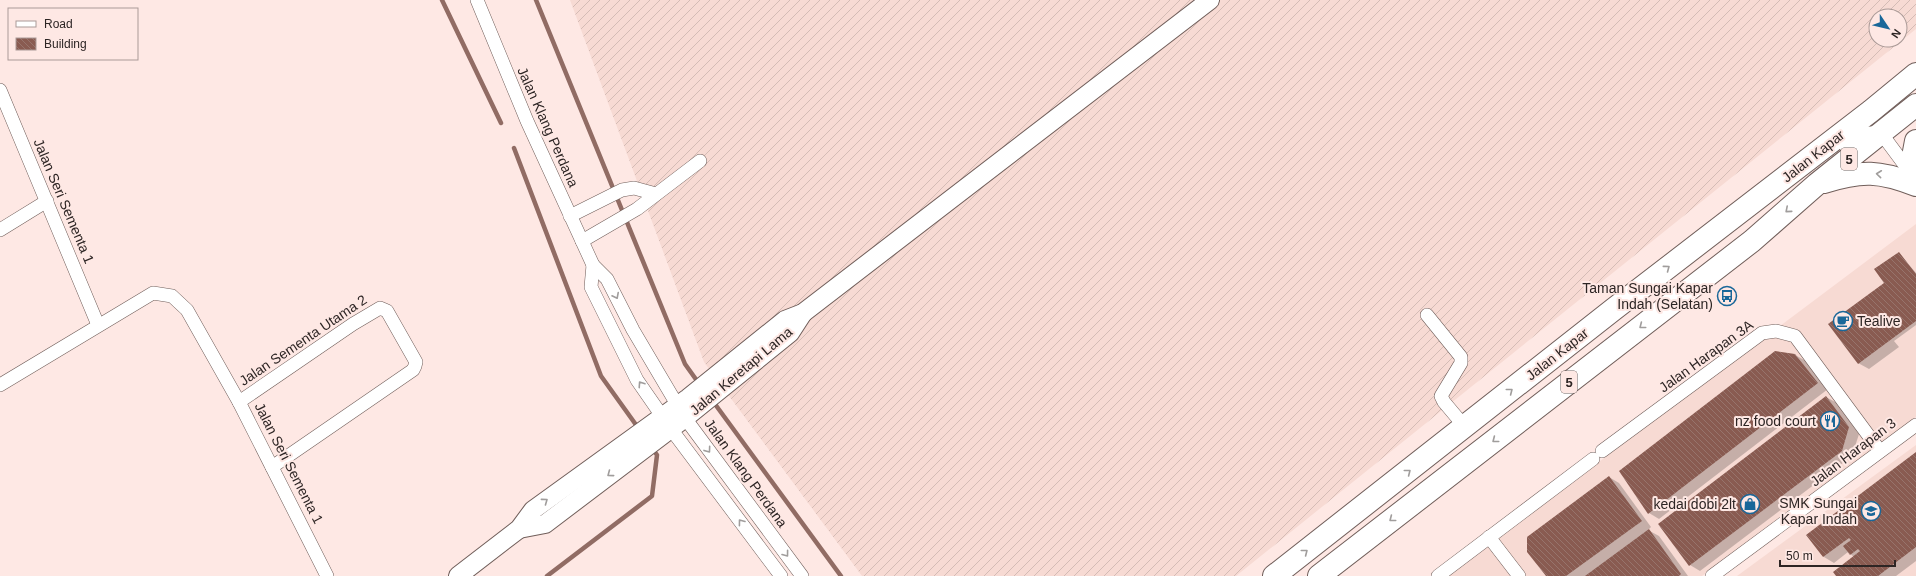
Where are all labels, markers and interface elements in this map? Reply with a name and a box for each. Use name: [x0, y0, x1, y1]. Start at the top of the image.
legend: [8, 8, 138, 60]
north arrow: [1868, 8, 1908, 48]
text: Road: [44, 17, 73, 31]
text: N: [1889, 27, 1903, 40]
text: Building: [44, 37, 87, 51]
street label: Jalan Klang Perdana: [514, 64, 582, 190]
street label: Jalan Kapar: [1779, 126, 1848, 185]
street label: Jalan Seri Sementa 1: [30, 136, 98, 266]
road number: 5: [1841, 148, 1857, 170]
one-way arrow: [1876, 170, 1882, 179]
one-way arrow: [1785, 205, 1792, 212]
one-way arrow: [1663, 266, 1670, 273]
place label: Taman Sungai Kapar Indah (Selatan): [1582, 280, 1713, 312]
bus stop icon: Taman Sungai Kapar Indah (Selatan): [1716, 285, 1738, 307]
street label: Jalan Sementa Utama 2: [236, 291, 370, 389]
one-way arrow: [611, 292, 618, 300]
cafe icon: Tealive: [1832, 310, 1854, 332]
place label: Tealive: [1857, 313, 1901, 329]
street label: Jalan Harapan 3A: [1656, 316, 1757, 395]
one-way arrow: [1640, 321, 1647, 328]
street label: Jalan Keretapi Lama: [687, 323, 795, 418]
street label: Jalan Kapar: [1523, 324, 1592, 383]
road number: 5: [1561, 371, 1577, 393]
one-way arrow: [638, 381, 645, 388]
one-way arrow: [1505, 389, 1512, 396]
street label: Jalan Seri Sementa 1: [251, 400, 327, 526]
restaurant icon: nz food court: [1819, 410, 1841, 432]
place label: nz food court: [1735, 413, 1816, 429]
street label: Jalan Harapan 3: [1807, 415, 1899, 489]
street label: Jalan Klang Perdana: [701, 416, 791, 530]
one-way arrow: [1493, 435, 1500, 442]
one-way arrow: [704, 445, 711, 452]
one-way arrow: [607, 469, 614, 476]
one-way arrow: [1403, 470, 1410, 477]
shop icon: kedai dobi 2lt: [1739, 493, 1761, 515]
place label: SMK Sungai Kapar Indah: [1779, 495, 1857, 527]
place label: kedai dobi 2lt: [1653, 496, 1736, 512]
one-way arrow: [541, 499, 548, 506]
school or university icon: SMK Sungai Kapar Indah: [1860, 500, 1882, 522]
one-way arrow: [1390, 514, 1397, 521]
one-way arrow: [738, 520, 745, 527]
scale bar: [1780, 542, 1895, 568]
text: 50 m: [1786, 549, 1813, 563]
one-way arrow: [781, 550, 789, 557]
one-way arrow: [1301, 550, 1308, 557]

